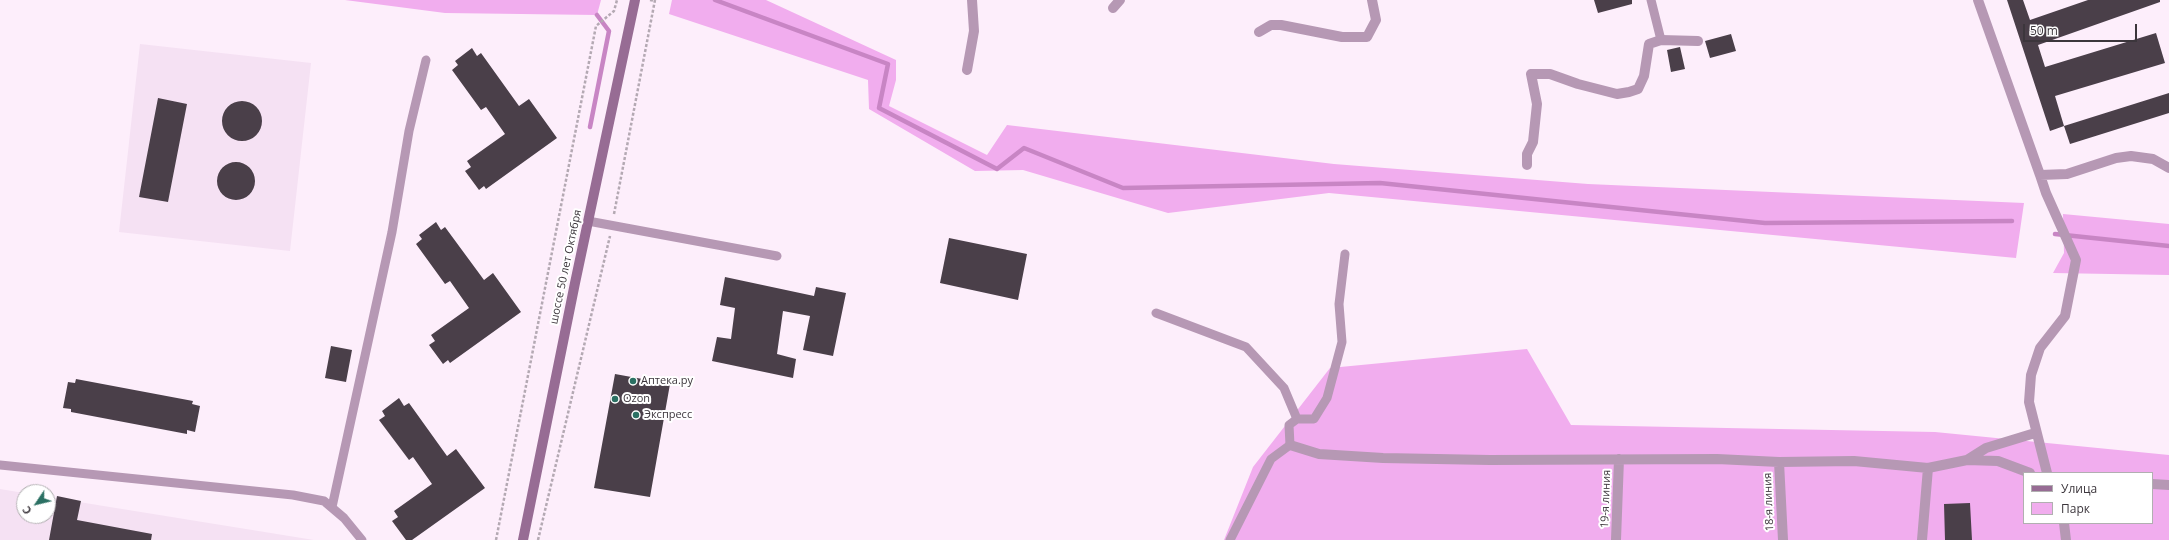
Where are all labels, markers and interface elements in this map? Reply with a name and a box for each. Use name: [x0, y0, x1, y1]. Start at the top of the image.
scale bar: [2025, 16, 2139, 42]
text: 50 m: [2030, 22, 2058, 39]
street label: шоссе 50 лет Октября: [547, 209, 585, 325]
place label: Аптека.ру: [641, 374, 693, 388]
marker: Аптека.ру: [628, 376, 638, 386]
place label: Ozon: [623, 392, 650, 406]
marker: Ozon: [610, 394, 620, 404]
place label: Экспресс: [644, 408, 692, 422]
marker: Экспресс: [631, 410, 641, 420]
street label: 19-я линия: [1598, 470, 1614, 528]
legend: [2023, 472, 2153, 524]
street label: 18-я линия: [1761, 473, 1777, 531]
text: Улица: [2061, 480, 2097, 497]
north arrow: [16, 484, 56, 524]
text: Парк: [2061, 500, 2090, 517]
text: С: [18, 503, 35, 518]

